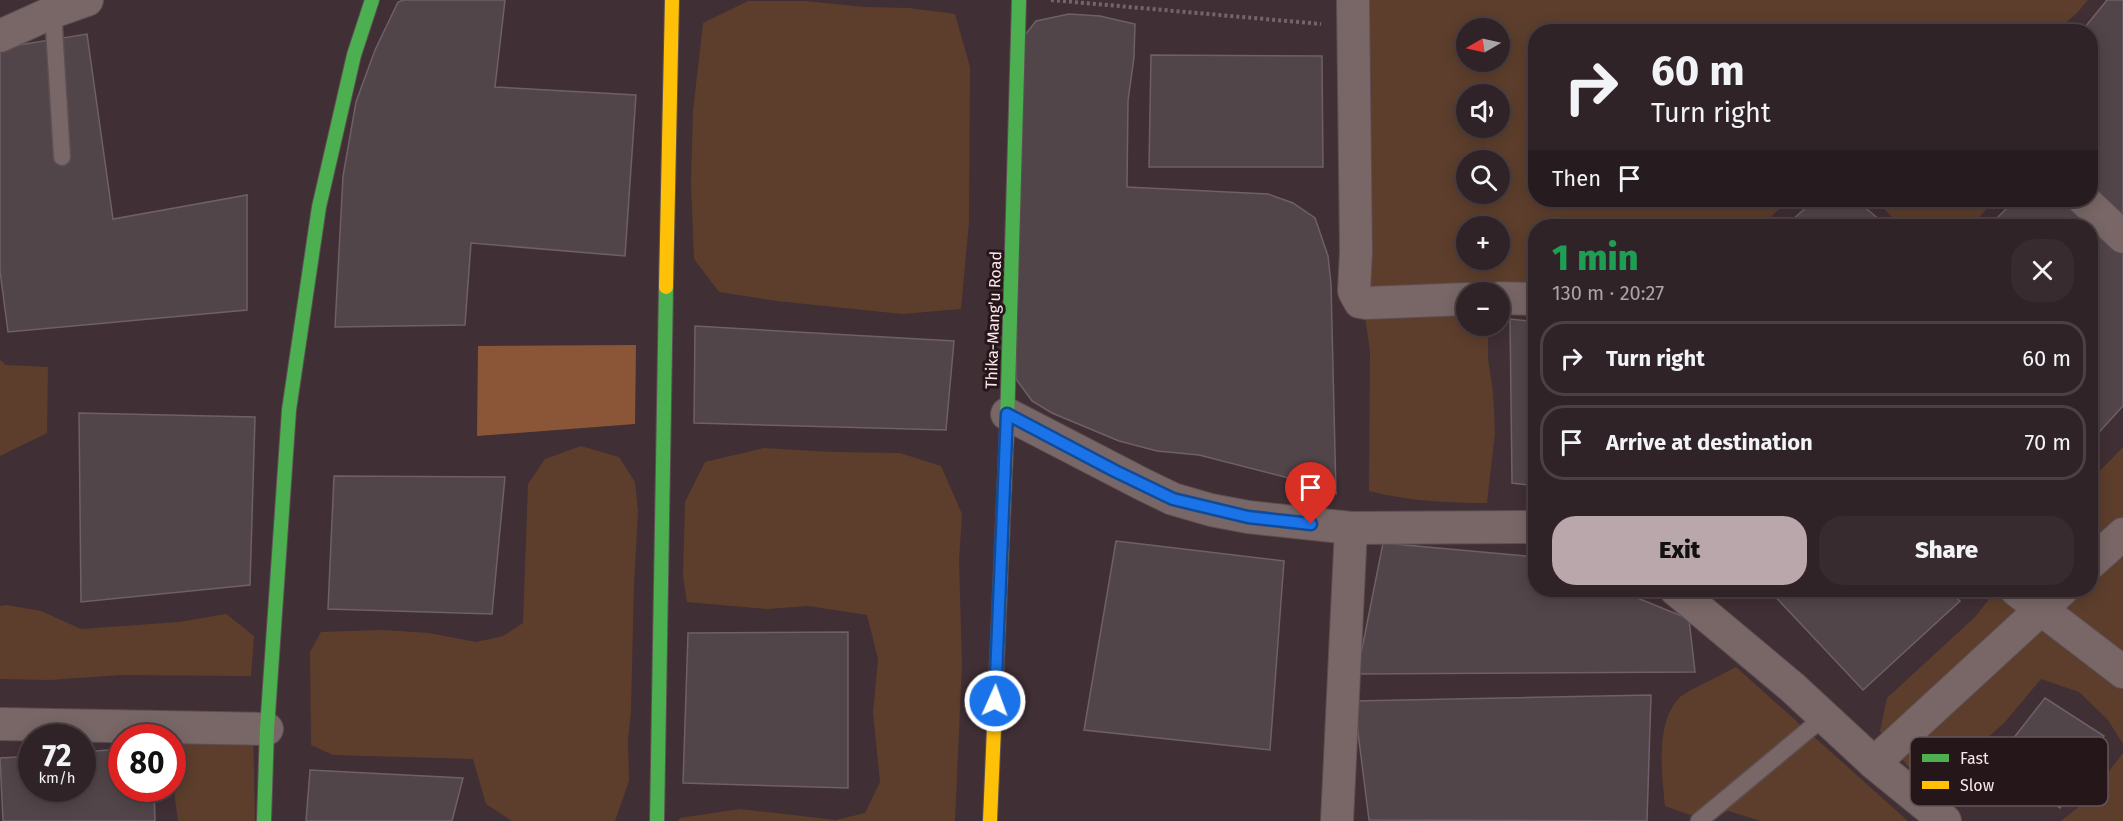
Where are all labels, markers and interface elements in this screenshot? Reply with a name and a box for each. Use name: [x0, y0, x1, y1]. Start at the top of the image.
north arrow: [1456, 18, 1510, 72]
map controls: [1456, 18, 1510, 336]
text: 60 m: [1651, 46, 1745, 96]
icon: right: [1552, 48, 1630, 126]
button: sound: [1456, 84, 1510, 138]
text: Turn right: [1651, 97, 1771, 129]
button: search: [1456, 150, 1510, 204]
icon: arrive: [1613, 162, 1646, 195]
text: Then: [1552, 165, 1601, 192]
button: +: [1456, 216, 1510, 270]
text: 1 min: [1552, 236, 1638, 280]
button: close: [2011, 239, 2074, 302]
street label: Thika-Mang'u Road: [982, 251, 1005, 389]
text: 130 m · 20:27: [1552, 281, 1664, 305]
button: −: [1456, 282, 1510, 336]
icon: right: [1555, 342, 1588, 375]
text: Turn right: [1606, 345, 1705, 372]
text: 60 m: [2022, 345, 2071, 372]
icon: arrive: [1555, 426, 1588, 459]
text: Arrive at destination: [1606, 429, 1813, 456]
text: 70 m: [2025, 429, 2071, 456]
pin: [1285, 462, 1336, 524]
icon: arrive: [1294, 471, 1327, 504]
button: Exit: [1552, 516, 1807, 585]
button: Share: [1819, 516, 2074, 585]
position arrow: [963, 669, 1027, 733]
speed limit sign: 80: [108, 724, 186, 802]
legend: [1910, 737, 2108, 806]
text: 72: [42, 738, 72, 774]
text: Fast: [1960, 749, 1989, 768]
text: km/h: [38, 769, 76, 787]
text: Slow: [1960, 776, 1995, 795]

